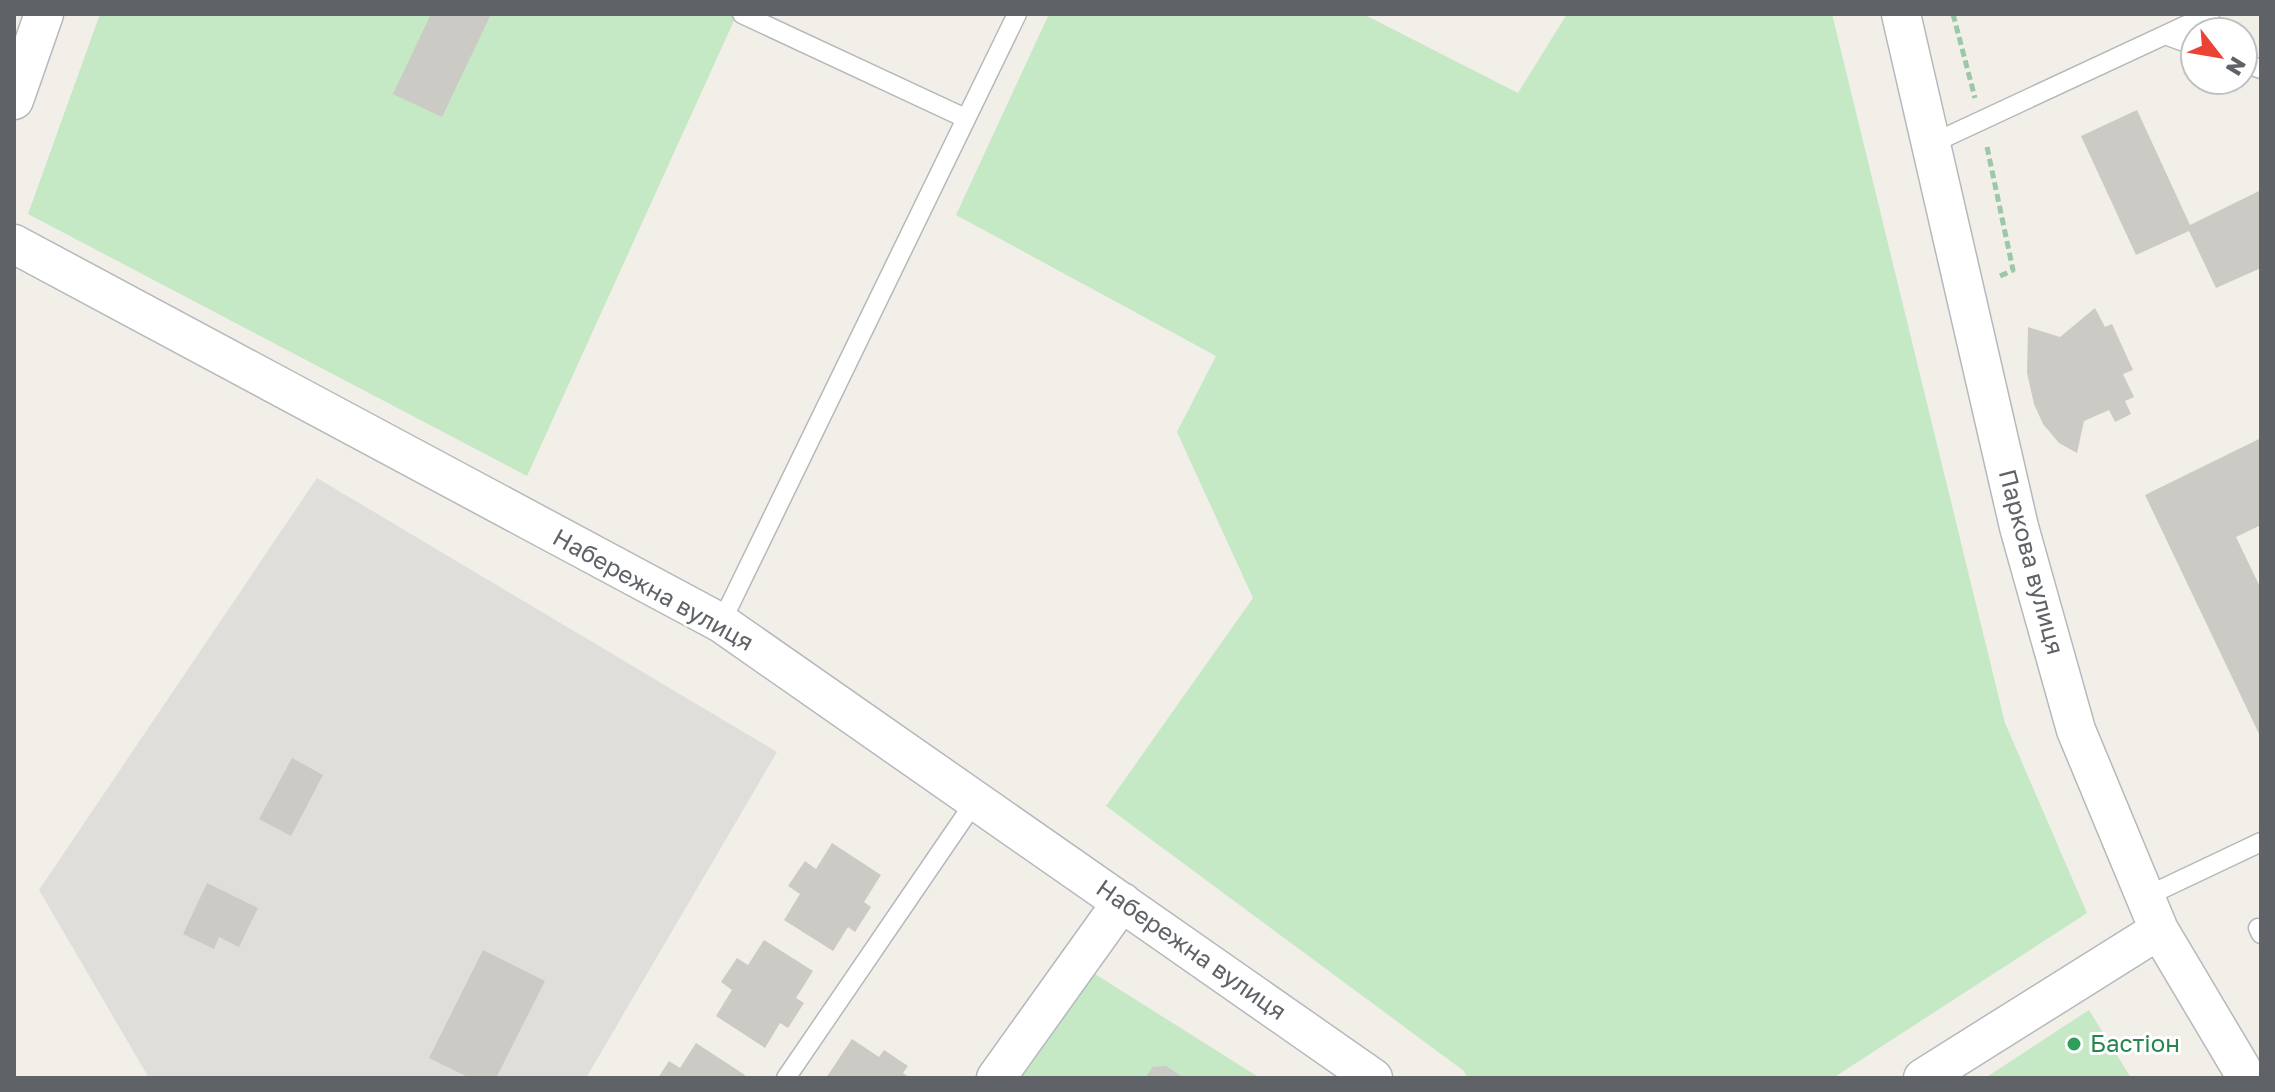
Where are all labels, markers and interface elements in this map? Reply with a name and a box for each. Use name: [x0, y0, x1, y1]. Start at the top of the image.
north arrow: [2179, 16, 2259, 96]
text: N: [2221, 52, 2252, 81]
street label: Паркова вулиця: [1994, 466, 2071, 657]
street label: Набережна вулиця: [548, 521, 759, 656]
street label: Набережна вулиця: [1091, 872, 1292, 1025]
place label: Бастіон: [2090, 1028, 2180, 1057]
marker: Бастіон: [2065, 1035, 2083, 1053]

